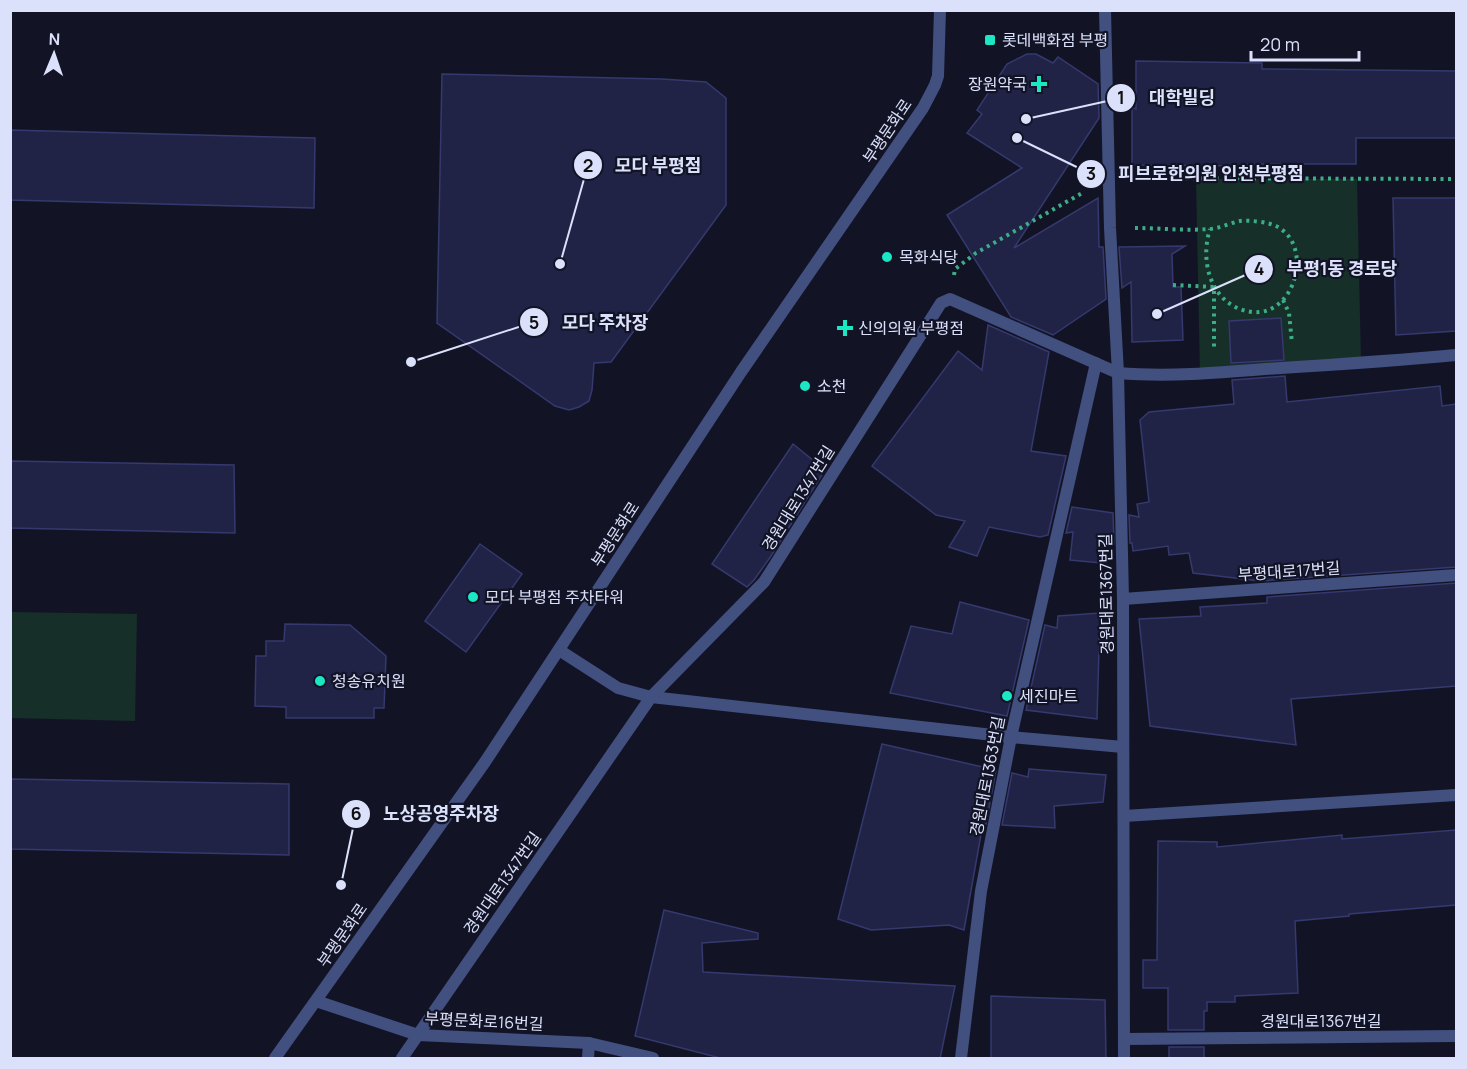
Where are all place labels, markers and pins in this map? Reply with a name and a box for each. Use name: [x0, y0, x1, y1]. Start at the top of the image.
place label: 롯데백화점 부평: [1002, 29, 1108, 51]
marker: 롯데백화점 부평: [983, 33, 997, 47]
place label: 장원약국: [968, 73, 1027, 95]
marker: 장원약국: [1032, 77, 1046, 91]
callout: 대학빌딩: [1106, 80, 1227, 116]
callout: 모다 부평점: [573, 147, 713, 183]
callout: 피브로한의원 인천부평점: [1076, 156, 1316, 192]
place label: 목화식당: [899, 246, 958, 268]
marker: 목화식당: [880, 250, 894, 264]
callout: 부평1동 경로당: [1244, 251, 1409, 287]
callout: 모다 주차장: [519, 304, 660, 340]
place label: 신의의원 부평점: [858, 317, 964, 339]
marker: 신의의원 부평점: [836, 319, 854, 337]
place label: 소천: [817, 375, 846, 397]
marker: 소천: [798, 379, 812, 393]
place label: 모다 부평점 주차타워: [485, 586, 624, 608]
marker: 모다 부평점 주차타워: [466, 590, 480, 604]
place label: 청송유치원: [332, 670, 406, 692]
marker: 청송유치원: [313, 674, 327, 688]
place label: 세진마트: [1019, 685, 1078, 707]
marker: 세진마트: [1000, 689, 1014, 703]
callout: 노상공영주차장: [341, 796, 511, 832]

